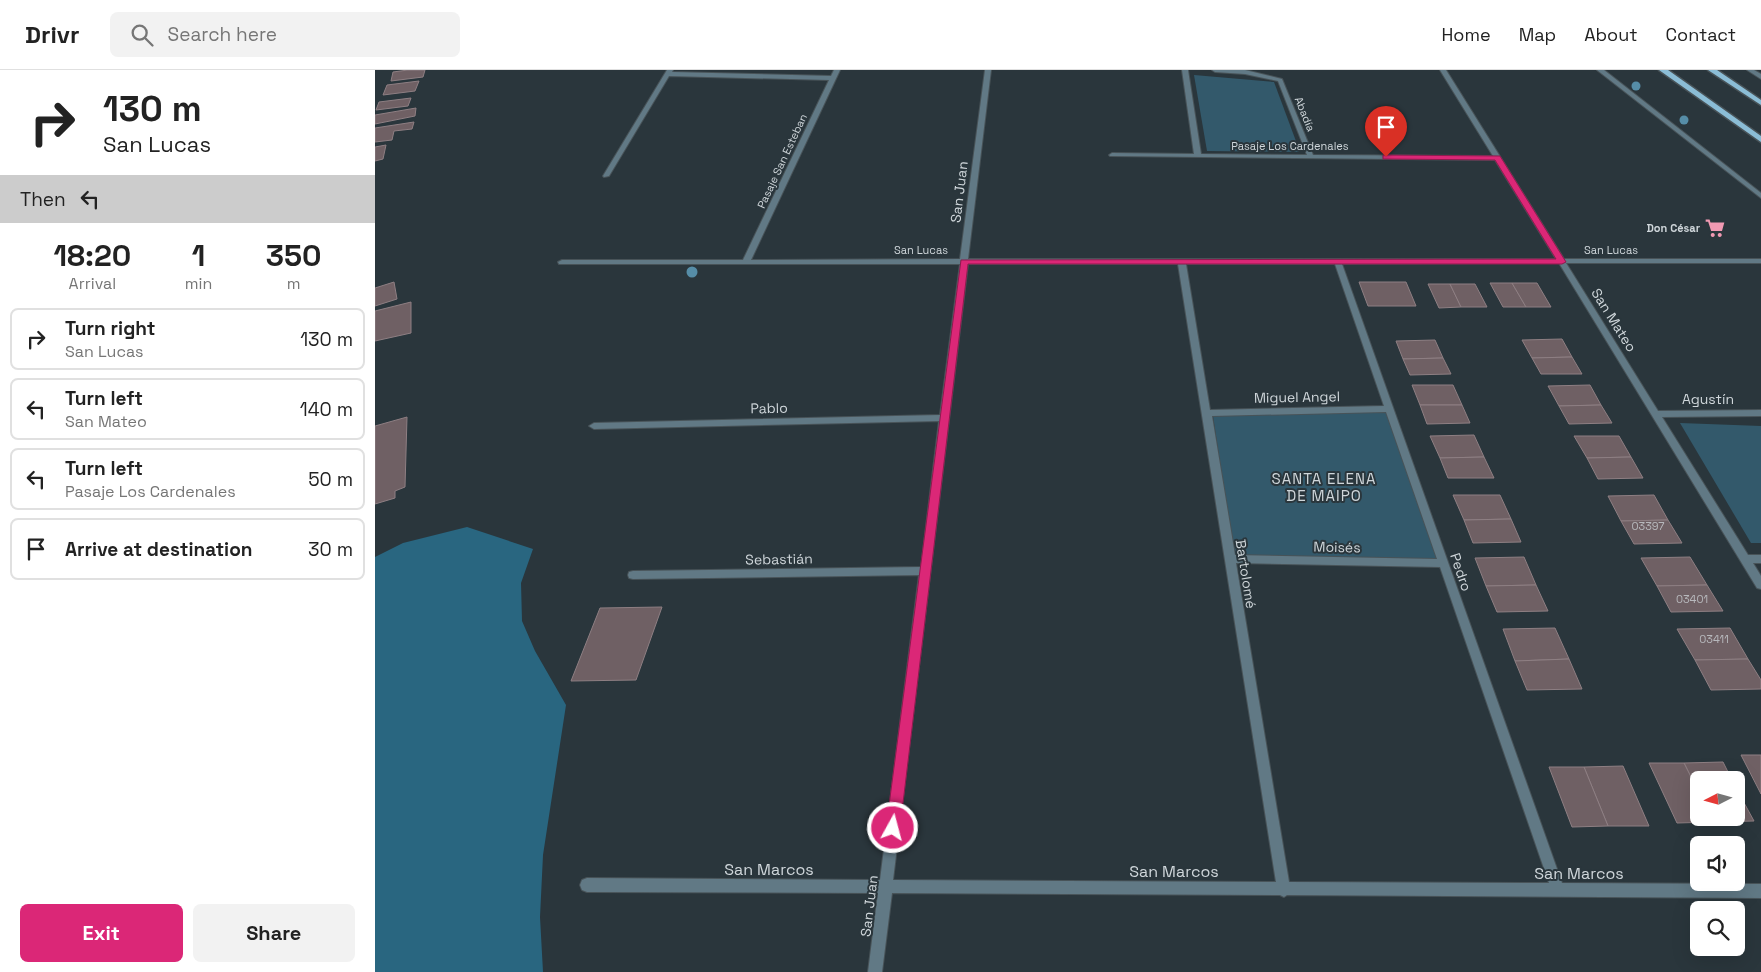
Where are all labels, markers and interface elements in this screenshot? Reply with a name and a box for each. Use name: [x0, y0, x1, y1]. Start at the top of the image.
search box: [110, 12, 460, 57]
text: Drivr: [25, 19, 80, 50]
icon: search: [128, 21, 156, 49]
text: Search here: [168, 22, 277, 47]
text: Home: [1442, 23, 1491, 46]
text: Map: [1519, 23, 1556, 46]
text: About: [1584, 23, 1638, 46]
text: Contact: [1666, 23, 1736, 46]
text: 130 m: [103, 87, 202, 131]
icon: right: [20, 90, 85, 155]
street label: Abadía: [1292, 95, 1319, 134]
pin: [1365, 106, 1407, 157]
street label: Pasaje San Esteban: [754, 111, 810, 211]
icon: arrive: [1372, 113, 1400, 141]
text: San Lucas: [103, 130, 211, 158]
street label: Pasaje Los Cardenales: [1231, 139, 1349, 153]
street label: San Juan: [946, 160, 972, 224]
icon: left: [76, 185, 104, 213]
text: Then: [20, 187, 66, 212]
supermarket icon: Don César: [1704, 217, 1726, 239]
place label: Don César: [1647, 221, 1701, 235]
text: 18:20: [54, 236, 131, 275]
text: 1: [192, 236, 205, 275]
text: 350: [266, 236, 321, 275]
street label: San Lucas: [894, 243, 948, 257]
street label: San Lucas: [1584, 243, 1638, 257]
text: Arrival: [69, 273, 116, 294]
text: min: [185, 273, 212, 294]
text: m: [287, 273, 300, 294]
street label: San Mateo: [1587, 285, 1641, 355]
text: Turn right: [65, 316, 155, 341]
icon: right: [22, 325, 50, 353]
text: 130 m: [300, 327, 353, 352]
text: San Lucas: [65, 341, 144, 362]
text: Turn left: [65, 386, 143, 411]
street label: Miguel Angel: [1254, 387, 1340, 407]
street label: Agustín: [1682, 390, 1734, 408]
icon: left: [22, 395, 50, 423]
text: 140 m: [300, 397, 353, 422]
street label: Pablo: [750, 399, 788, 417]
text: San Mateo: [65, 411, 147, 432]
text: Turn left: [65, 456, 143, 481]
icon: left: [22, 465, 50, 493]
text: 50 m: [308, 467, 353, 492]
district label: SANTA ELENA DE MAIPO: [1272, 469, 1376, 505]
text: Pasaje Los Cardenales: [65, 481, 236, 502]
house number: 03397: [1631, 519, 1665, 533]
icon: arrive: [22, 535, 50, 563]
text: Arrive at destination: [65, 537, 253, 562]
text: 30 m: [308, 537, 353, 562]
street label: Bartolomé: [1232, 538, 1260, 610]
street label: Moisés: [1313, 538, 1361, 556]
street label: Sebastián: [745, 549, 813, 569]
street label: Pedro: [1446, 551, 1476, 593]
house number: 03401: [1676, 592, 1708, 606]
house number: 03411: [1699, 632, 1729, 646]
north arrow: [1690, 771, 1745, 826]
map controls: [1690, 771, 1745, 956]
position arrow: [866, 801, 918, 853]
button: sound: [1690, 836, 1745, 891]
street label: San Marcos: [724, 859, 814, 880]
street label: San Marcos: [1129, 861, 1219, 882]
street label: San Marcos: [1534, 863, 1624, 884]
street label: San Juan: [856, 874, 882, 938]
button: search: [1690, 901, 1745, 956]
button: Exit: [20, 904, 183, 962]
button: Share: [193, 904, 355, 962]

